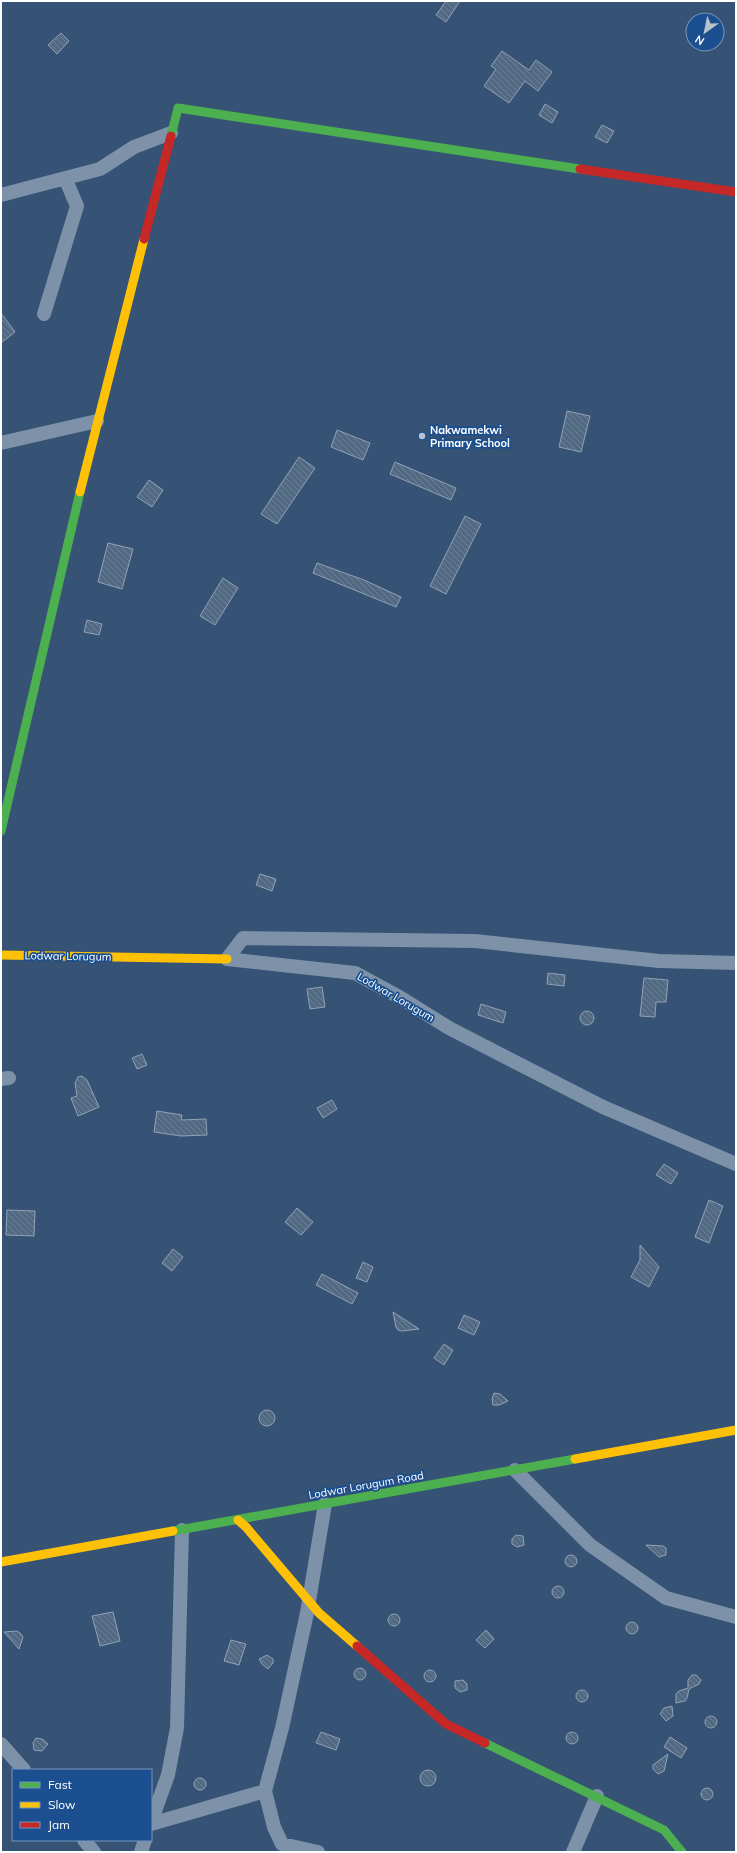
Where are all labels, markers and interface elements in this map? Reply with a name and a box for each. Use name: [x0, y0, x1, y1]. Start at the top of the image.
north arrow: [685, 12, 725, 52]
text: N: [692, 32, 707, 49]
place label: Nakwamekwi Primary School: [430, 423, 510, 450]
marker: Nakwamekwi Primary School: [417, 431, 427, 441]
street label: Lodwar Lorugum: [24, 948, 112, 964]
street label: Lodwar Lorugum: [355, 969, 437, 1025]
street label: Lodwar Lorugum Road: [307, 1468, 425, 1502]
legend: [12, 1769, 152, 1841]
text: Fast: [48, 1777, 72, 1792]
text: Slow: [48, 1797, 76, 1812]
text: Jam: [48, 1817, 70, 1832]

